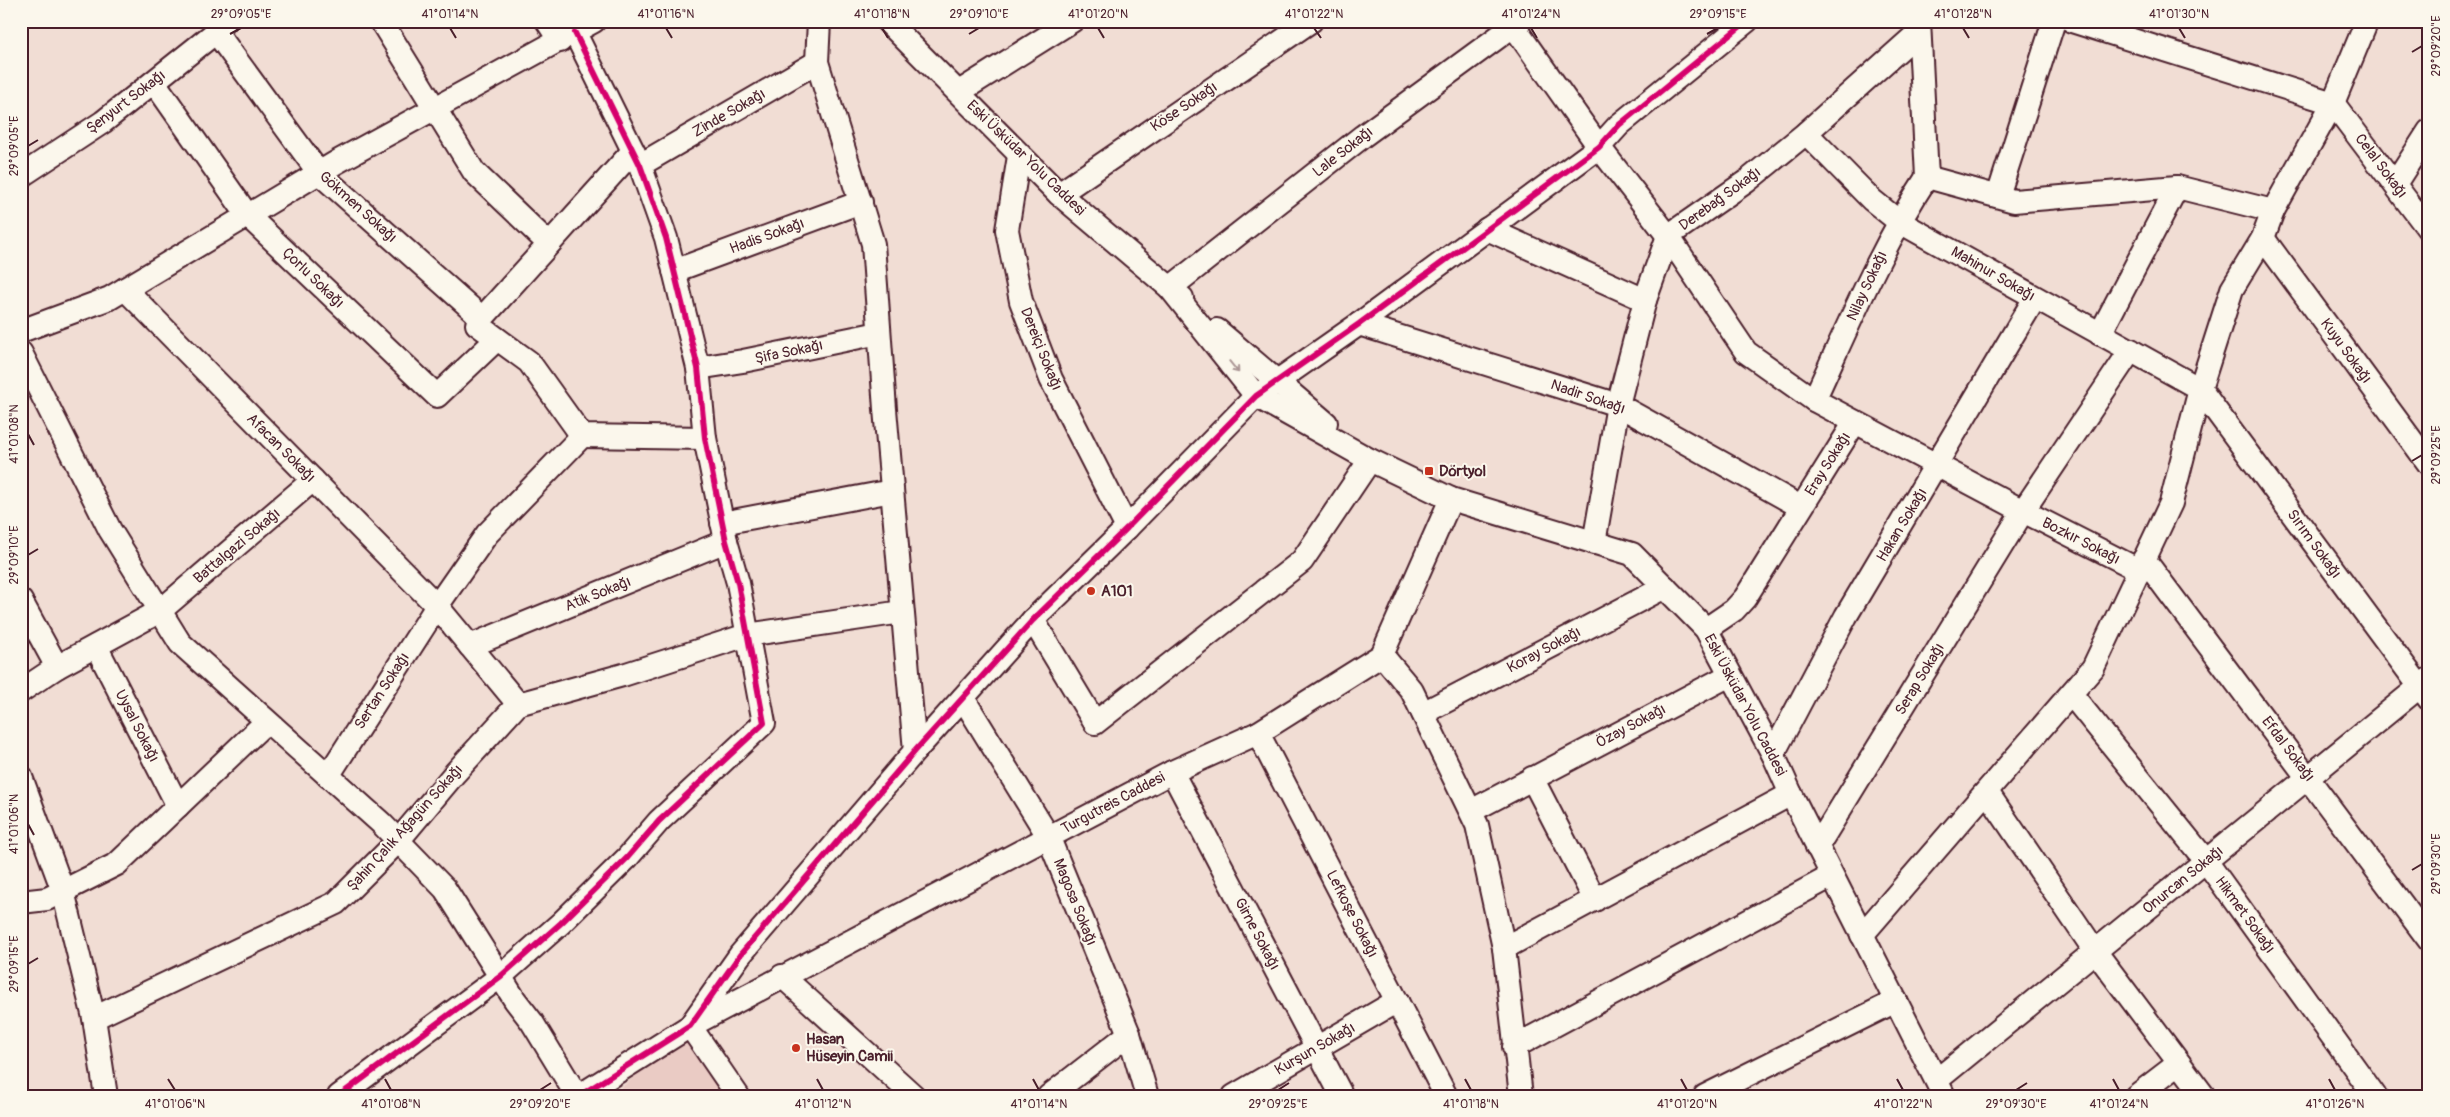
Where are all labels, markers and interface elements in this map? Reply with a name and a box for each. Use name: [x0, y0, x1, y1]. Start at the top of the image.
text: 29°09'05"E: [211, 7, 271, 22]
text: 41°01'14"N: [422, 7, 478, 22]
text: 41°01'16"N: [638, 7, 694, 22]
text: 41°01'18"N: [854, 7, 910, 22]
text: 29°09'10"E: [950, 7, 1008, 22]
text: 41°01'20"N: [1068, 7, 1128, 22]
text: 41°01'22"N: [1285, 7, 1343, 22]
text: 41°01'24"N: [1502, 7, 1560, 22]
text: 29°09'15"E: [1689, 7, 1747, 22]
text: 41°01'28"N: [1934, 7, 1992, 22]
text: 41°01'30"N: [2149, 7, 2209, 22]
text: 29°09'20"E: [2429, 16, 2444, 76]
street label: Şenyurt Sokağı: [82, 66, 170, 138]
street label: Köse Sokağı: [1147, 78, 1221, 136]
street label: Zinde Sokağı: [689, 84, 769, 142]
street label: Eski Üsküdar Yolu Caddesi: [962, 96, 1090, 220]
text: 29°09'05"E: [7, 116, 22, 176]
street label: Lale Sokağı: [1309, 122, 1377, 182]
street label: Celal Sokağı: [2351, 130, 2411, 202]
street label: Derebağ Sokağı: [1675, 163, 1765, 235]
street label: Gökmen Sokağı: [315, 167, 401, 247]
street label: Hadis Sokağı: [727, 214, 807, 258]
street label: Mahinur Sokağı: [1948, 242, 2038, 306]
street label: Çorlu Sokağı: [278, 244, 348, 312]
street label: Nilay Sokağı: [1843, 248, 1891, 324]
street label: Dereiçi Sokağı: [1016, 305, 1066, 393]
street label: Kuyu Sokağı: [2316, 315, 2376, 387]
street label: Şifa Sokağı: [753, 336, 825, 368]
one-way arrow: [1228, 360, 1239, 373]
street label: Nadir Sokağı: [1548, 375, 1628, 419]
text: 41°01'08"N: [7, 404, 22, 464]
street label: Afacan Sokağı: [242, 409, 320, 487]
text: 29°09'25"E: [2429, 425, 2444, 485]
street label: Eray Sokağı: [1801, 429, 1855, 499]
place label: Dörtyol: [1439, 462, 1486, 481]
marker: Dörtyol: [1423, 465, 1435, 477]
street label: Hakan Sokağı: [1873, 485, 1931, 565]
street label: Battalgazi Sokağı: [190, 504, 284, 588]
street label: Sırım Sokağı: [2283, 506, 2345, 582]
street label: Bozkır Sokağı: [2039, 513, 2123, 569]
text: 29°09'10"E: [7, 526, 22, 584]
street label: Atik Sokağı: [562, 572, 634, 616]
place label: A101: [1101, 582, 1133, 601]
marker: A101: [1085, 585, 1097, 597]
street label: Koray Sokağı: [1504, 623, 1584, 677]
street label: Eski Üsküdar Yolu Caddesi: [1699, 631, 1791, 780]
street label: Serap Sokağı: [1891, 640, 1949, 718]
street label: Sertan Sokağı: [350, 649, 414, 733]
street label: Uysal Sokağı: [111, 687, 163, 765]
street label: Özay Sokağı: [1593, 700, 1669, 752]
street label: Efdal Sokağı: [2257, 713, 2319, 785]
street label: Şahin Çalık Ağagün Sokağı: [343, 761, 467, 895]
street label: Turgutreis Caddesi: [1058, 768, 1168, 838]
text: 41°01'06"N: [7, 794, 22, 854]
text: 29°09'30"E: [2429, 834, 2444, 894]
street label: Onurcan Sokağı: [2139, 842, 2227, 918]
street label: Magosa Sokağı: [1049, 856, 1101, 948]
street label: Lefkoşe Sokağı: [1322, 867, 1382, 961]
street label: Hikmet Sokağı: [2211, 873, 2279, 957]
street label: Girne Sokağı: [1230, 895, 1284, 973]
text: 29°09'15"E: [7, 935, 22, 993]
street label: Kurşun Sokağı: [1271, 1018, 1359, 1080]
place label: Hasan Hüseyin Camii: [806, 1030, 893, 1066]
marker: Hasan Hüseyin Camii: [790, 1042, 802, 1054]
text: 41°01'06"N: [145, 1097, 205, 1112]
text: 41°01'08"N: [361, 1097, 421, 1112]
text: 29°09'20"E: [510, 1097, 570, 1112]
text: 41°01'12"N: [795, 1097, 851, 1112]
text: 41°01'14"N: [1011, 1097, 1067, 1112]
text: 29°09'25"E: [1248, 1097, 1308, 1112]
text: 41°01'18"N: [1443, 1097, 1499, 1112]
text: 41°01'20"N: [1657, 1097, 1717, 1112]
text: 41°01'22"N: [1874, 1097, 1932, 1112]
text: 29°09'30"E: [1986, 1097, 2046, 1112]
text: 41°01'24"N: [2090, 1097, 2148, 1112]
text: 41°01'26"N: [2306, 1097, 2364, 1112]

